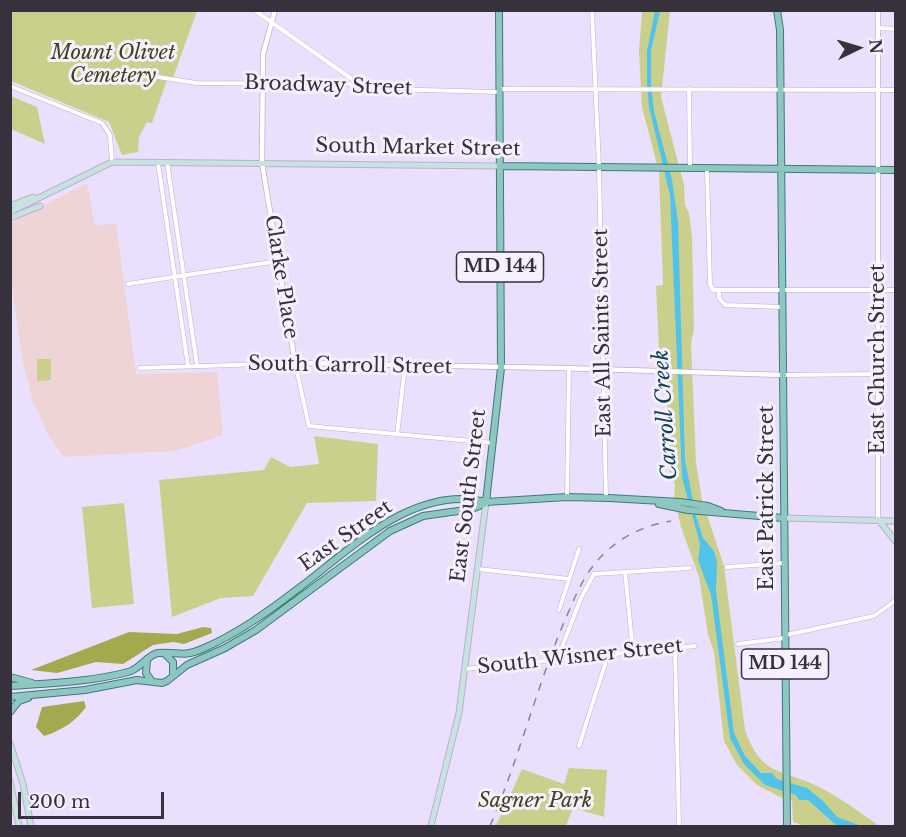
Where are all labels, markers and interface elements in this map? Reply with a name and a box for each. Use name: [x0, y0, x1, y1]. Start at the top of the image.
north arrow: [828, 18, 888, 78]
text: N: [865, 38, 887, 55]
park label: Mount Olivet Cemetery: [51, 41, 175, 88]
street label: Broadway Street: [243, 71, 413, 101]
street label: South Market Street: [315, 134, 521, 162]
street label: Clarke Place: [259, 213, 303, 341]
street label: East All Saints Street: [589, 228, 617, 438]
road number: MD 144: [456, 252, 544, 282]
street label: East Church Street: [866, 264, 890, 454]
water label: Carroll Creek: [649, 349, 683, 481]
street label: South Carroll Street: [248, 352, 452, 380]
street label: East Patrick Street: [755, 405, 779, 591]
street label: East South Street: [446, 408, 492, 584]
street label: East Street: [295, 495, 397, 577]
street label: South Wisner Street: [476, 634, 684, 680]
road number: MD 144: [742, 649, 828, 679]
scale bar: [21, 780, 166, 818]
park label: Sagner Park: [478, 789, 592, 813]
text: 200 m: [29, 791, 90, 813]

